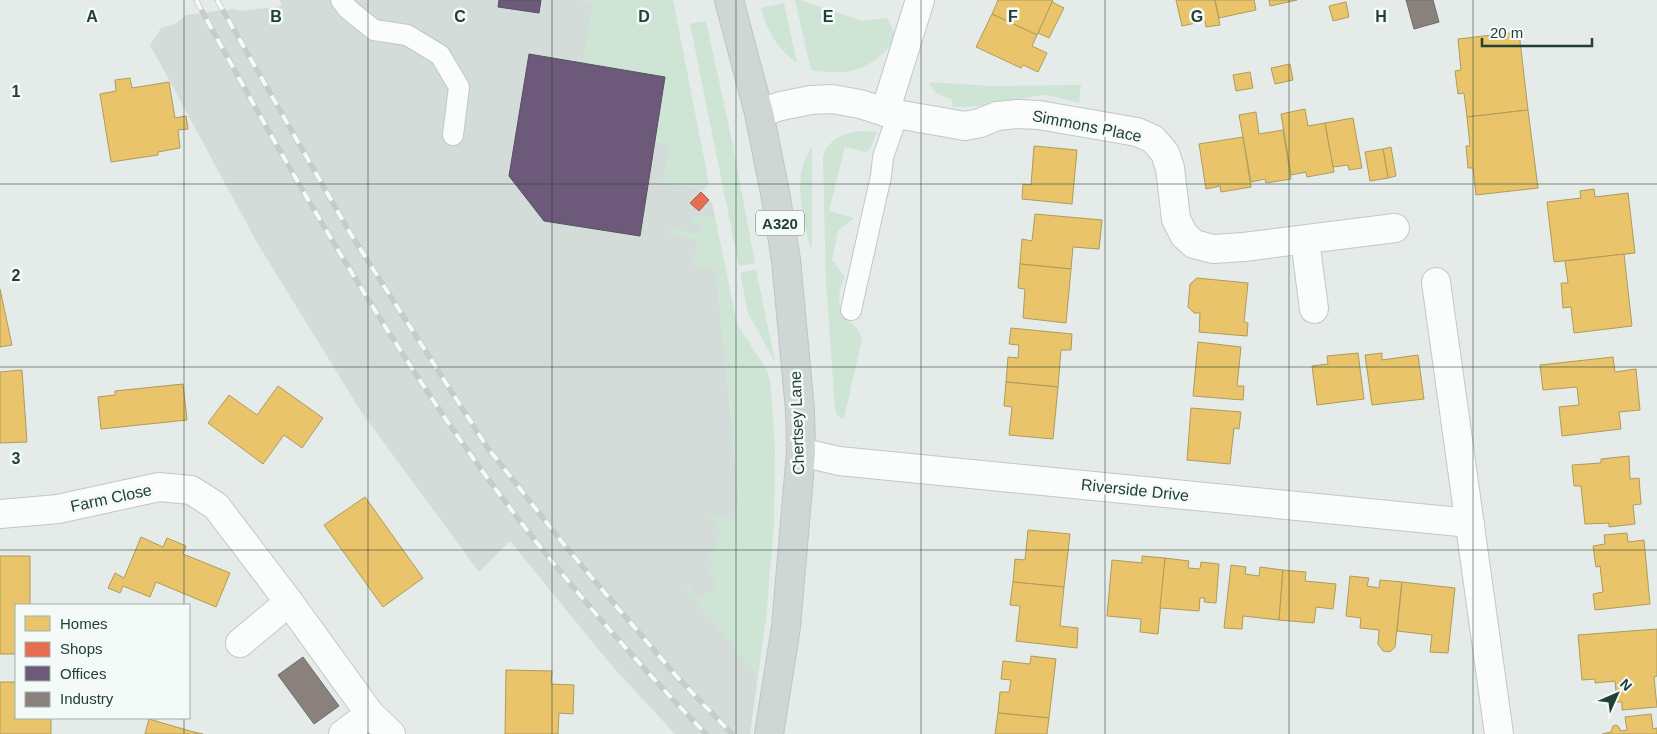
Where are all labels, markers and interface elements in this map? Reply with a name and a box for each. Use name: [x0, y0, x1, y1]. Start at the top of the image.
text: A: [86, 8, 98, 25]
text: B: [270, 8, 282, 25]
text: C: [454, 8, 466, 25]
text: D: [638, 8, 650, 25]
text: E: [823, 8, 834, 25]
text: F: [1008, 8, 1018, 25]
text: G: [1191, 8, 1203, 25]
text: H: [1375, 8, 1387, 25]
scale bar: [1482, 15, 1592, 47]
text: 20 m: [1490, 24, 1523, 41]
text: 1: [12, 83, 21, 100]
street label: Simmons Place: [1031, 107, 1143, 145]
road number: A320: [756, 210, 804, 236]
text: 2: [12, 267, 21, 284]
street label: Chertsey Lane: [787, 371, 807, 475]
text: 3: [12, 450, 21, 467]
street label: Riverside Drive: [1080, 476, 1190, 504]
street label: Farm Close: [69, 481, 153, 515]
legend: [15, 604, 190, 719]
text: Homes: [60, 615, 108, 632]
text: Shops: [60, 640, 103, 657]
text: Offices: [60, 665, 106, 682]
north arrow: [1592, 669, 1642, 719]
text: N: [1617, 676, 1635, 694]
text: Industry: [60, 690, 114, 707]

